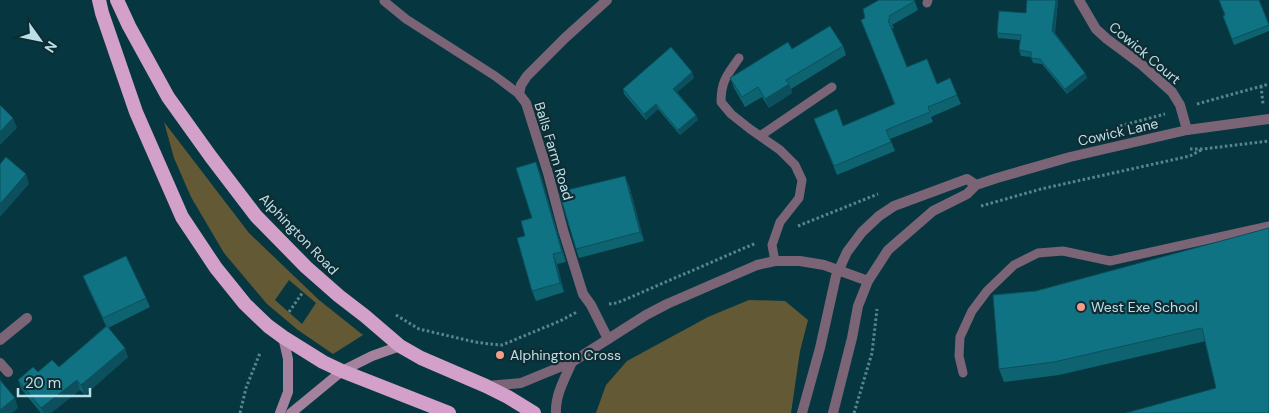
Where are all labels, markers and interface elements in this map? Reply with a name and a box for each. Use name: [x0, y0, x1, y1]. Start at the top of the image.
north arrow: [15, 15, 65, 65]
street label: Cowick Court: [1106, 18, 1184, 88]
text: N: [41, 38, 61, 56]
street label: Balls Farm Road: [531, 100, 577, 202]
street label: Cowick Lane: [1076, 114, 1160, 150]
street label: Alphington Road: [256, 189, 342, 279]
place label: West Exe School: [1091, 298, 1198, 316]
marker: West Exe School: [1075, 301, 1087, 313]
place label: Alphington Cross: [510, 346, 621, 364]
marker: Alphington Cross: [494, 349, 506, 361]
scale bar: [18, 366, 90, 398]
text: 20 m: [25, 373, 61, 393]

